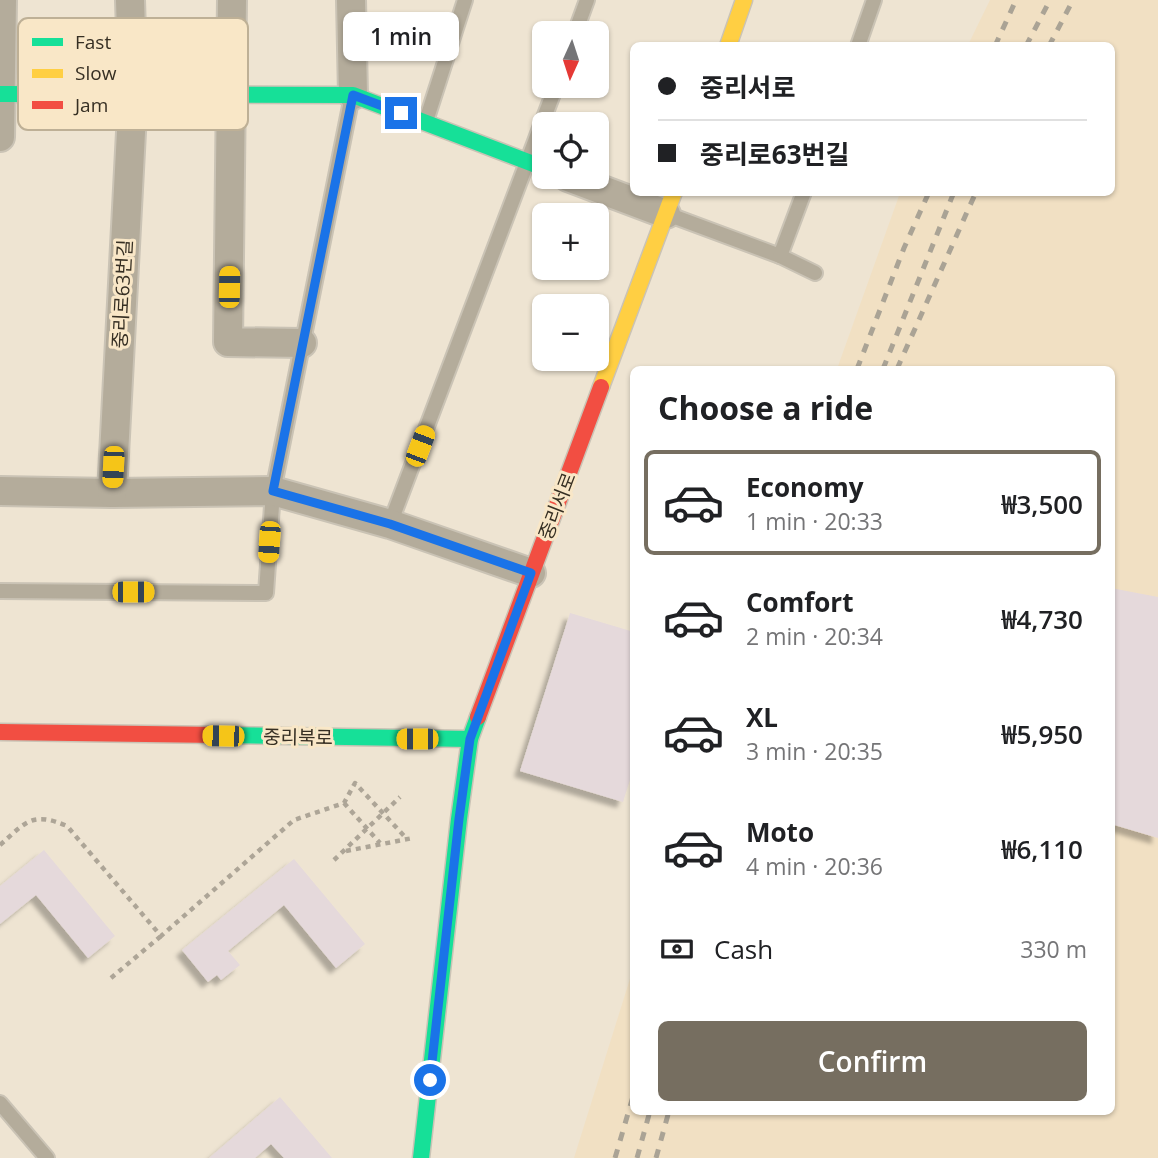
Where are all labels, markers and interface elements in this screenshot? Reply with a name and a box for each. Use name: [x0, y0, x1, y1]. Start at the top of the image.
callout: 1 min: [343, 11, 459, 60]
legend: [18, 18, 248, 130]
text: 1 min: [370, 20, 432, 52]
north arrow: [532, 21, 609, 98]
map controls: [532, 21, 609, 371]
text: Fast: [75, 29, 111, 55]
text: Slow: [75, 60, 117, 86]
text: 중리서로: [700, 69, 796, 105]
text: Jam: [73, 92, 108, 118]
route end: [385, 97, 417, 129]
button: locate: [532, 112, 609, 189]
text: 중리로63번길: [700, 136, 849, 172]
button: +: [532, 203, 609, 280]
street label: 중리로63번길: [106, 239, 138, 349]
car: [219, 266, 240, 308]
button: −: [532, 294, 609, 371]
text: Choose a ride: [658, 386, 873, 429]
car: [403, 423, 438, 469]
car: [102, 445, 125, 489]
street label: 중리서로: [532, 469, 582, 543]
text: Economy: [746, 469, 864, 505]
icon: car: [662, 471, 725, 534]
text: ₩3,500: [1001, 486, 1083, 522]
text: 1 min · 20:33: [746, 505, 883, 537]
car: [258, 520, 281, 564]
car: [113, 582, 155, 603]
text: Comfort: [746, 584, 853, 620]
icon: car: [662, 586, 725, 649]
text: ₩4,730: [1001, 601, 1083, 637]
text: 2 min · 20:34: [746, 620, 883, 652]
text: XL: [746, 699, 778, 735]
icon: car: [662, 701, 725, 764]
text: ₩5,950: [1001, 716, 1083, 752]
street label: 중리북로: [263, 723, 333, 751]
car: [202, 725, 245, 747]
car: [397, 729, 439, 750]
text: 3 min · 20:35: [746, 735, 883, 767]
text: Moto: [746, 814, 814, 850]
icon: car: [662, 816, 725, 879]
text: ₩6,110: [1001, 831, 1083, 867]
text: 4 min · 20:36: [746, 850, 883, 882]
icon: cash: [658, 930, 696, 968]
text: Cash: [714, 931, 773, 967]
text: 330 m: [1020, 933, 1087, 965]
button: Confirm: [658, 1021, 1087, 1101]
route start: [414, 1064, 446, 1096]

